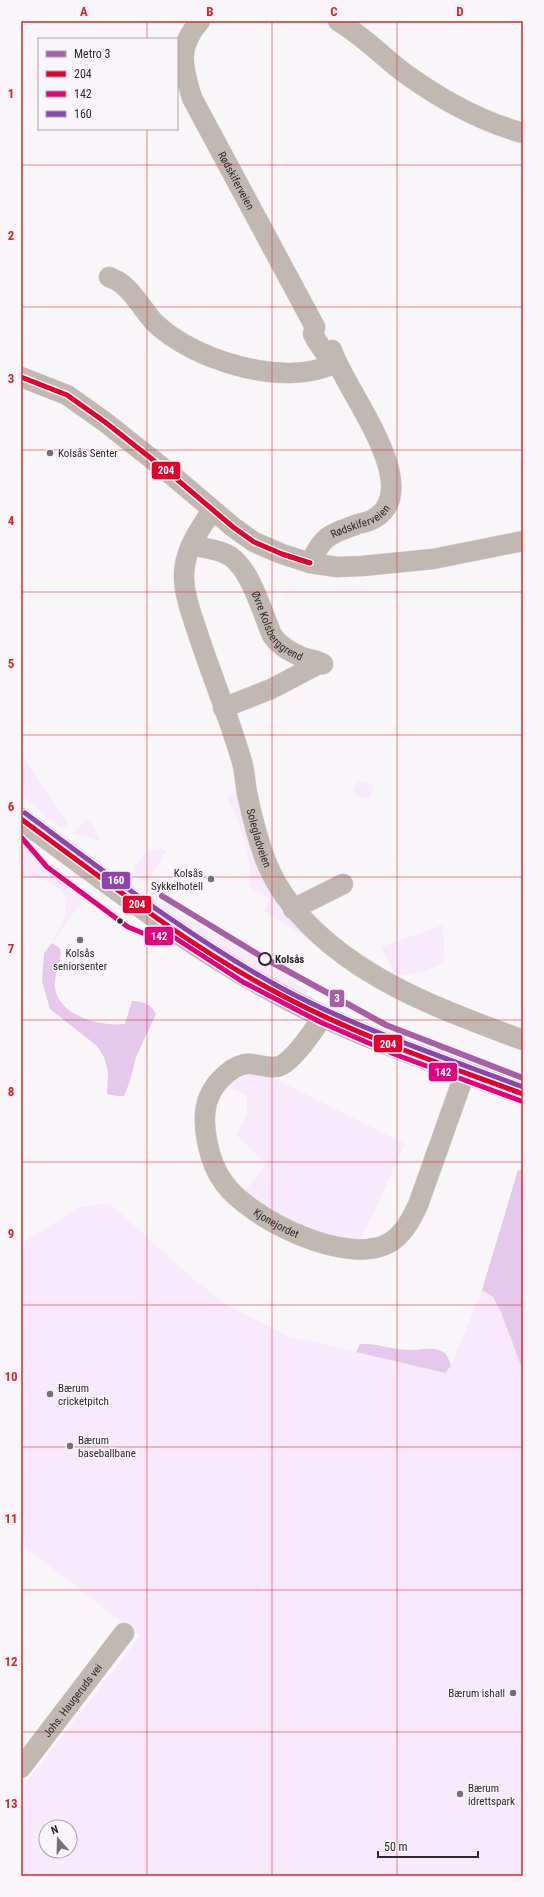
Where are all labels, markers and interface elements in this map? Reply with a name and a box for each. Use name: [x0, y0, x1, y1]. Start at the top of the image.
text: A: [80, 4, 88, 19]
text: B: [206, 4, 214, 19]
text: C: [330, 4, 338, 19]
text: D: [456, 4, 464, 19]
legend: [38, 38, 178, 130]
text: Metro 3: [74, 47, 111, 61]
text: 204: [74, 67, 92, 81]
text: 1: [8, 86, 14, 101]
text: 142: [74, 87, 92, 101]
text: 160: [74, 107, 92, 121]
street label: Rødskiferveien: [215, 149, 257, 212]
text: 2: [8, 228, 15, 243]
text: 3: [8, 371, 14, 386]
place label: Kolsås Senter: [58, 447, 118, 460]
marker: Kolsås Senter: [45, 448, 55, 458]
line badge: 204: [151, 461, 181, 480]
text: 204: [158, 464, 175, 477]
street label: Rødskiferveien: [328, 502, 393, 541]
text: 4: [8, 513, 15, 528]
street label: Øvre Kolsberggrend: [249, 589, 305, 663]
text: 5: [8, 656, 15, 671]
text: 6: [8, 799, 15, 814]
street label: Solegladveien: [244, 807, 274, 869]
place label: Kolsås Sykkelhotell: [151, 867, 203, 893]
line badge: 160: [101, 871, 131, 890]
text: 160: [108, 874, 125, 887]
marker: Kolsås Sykkelhotell: [206, 874, 216, 884]
line badge: 204: [122, 895, 152, 914]
text: 204: [129, 898, 146, 911]
unlabelled marker: [115, 916, 125, 926]
line badge: 142: [144, 926, 174, 946]
text: 142: [151, 930, 168, 943]
marker: Kolsås seniorsenter: [75, 935, 85, 945]
text: 7: [8, 941, 15, 956]
place label: Kolsås seniorsenter: [53, 947, 108, 973]
marker: Kolsås: [258, 952, 272, 966]
place label: Kolsås: [275, 953, 304, 966]
line badge: 3: [329, 989, 345, 1008]
text: 3: [334, 992, 340, 1005]
line badge: 204: [373, 1034, 403, 1053]
text: 204: [380, 1038, 397, 1051]
line badge: 142: [428, 1062, 458, 1082]
text: 142: [435, 1066, 452, 1079]
text: 8: [8, 1084, 14, 1099]
street label: Kjonejordet: [251, 1205, 301, 1241]
text: 9: [8, 1226, 14, 1241]
text: 10: [4, 1369, 18, 1384]
place label: Bærum cricketpitch: [58, 1382, 109, 1408]
marker: Bærum cricketpitch: [45, 1389, 55, 1399]
place label: Bærum baseballbane: [78, 1434, 136, 1460]
marker: Bærum baseballbane: [65, 1441, 75, 1451]
text: 11: [4, 1511, 18, 1526]
text: 12: [4, 1654, 18, 1669]
street label: Johs. Haugeruds vei: [40, 1661, 105, 1740]
place label: Bærum ishall: [448, 1687, 505, 1700]
marker: Bærum ishall: [508, 1688, 518, 1698]
place label: Bærum idrettspark: [468, 1782, 515, 1808]
marker: Bærum idrettspark: [455, 1789, 465, 1799]
text: 13: [4, 1796, 18, 1811]
north arrow: [38, 1819, 78, 1859]
text: N: [49, 1823, 60, 1837]
scale bar: [378, 1833, 478, 1859]
text: 50 m: [384, 1840, 408, 1854]

